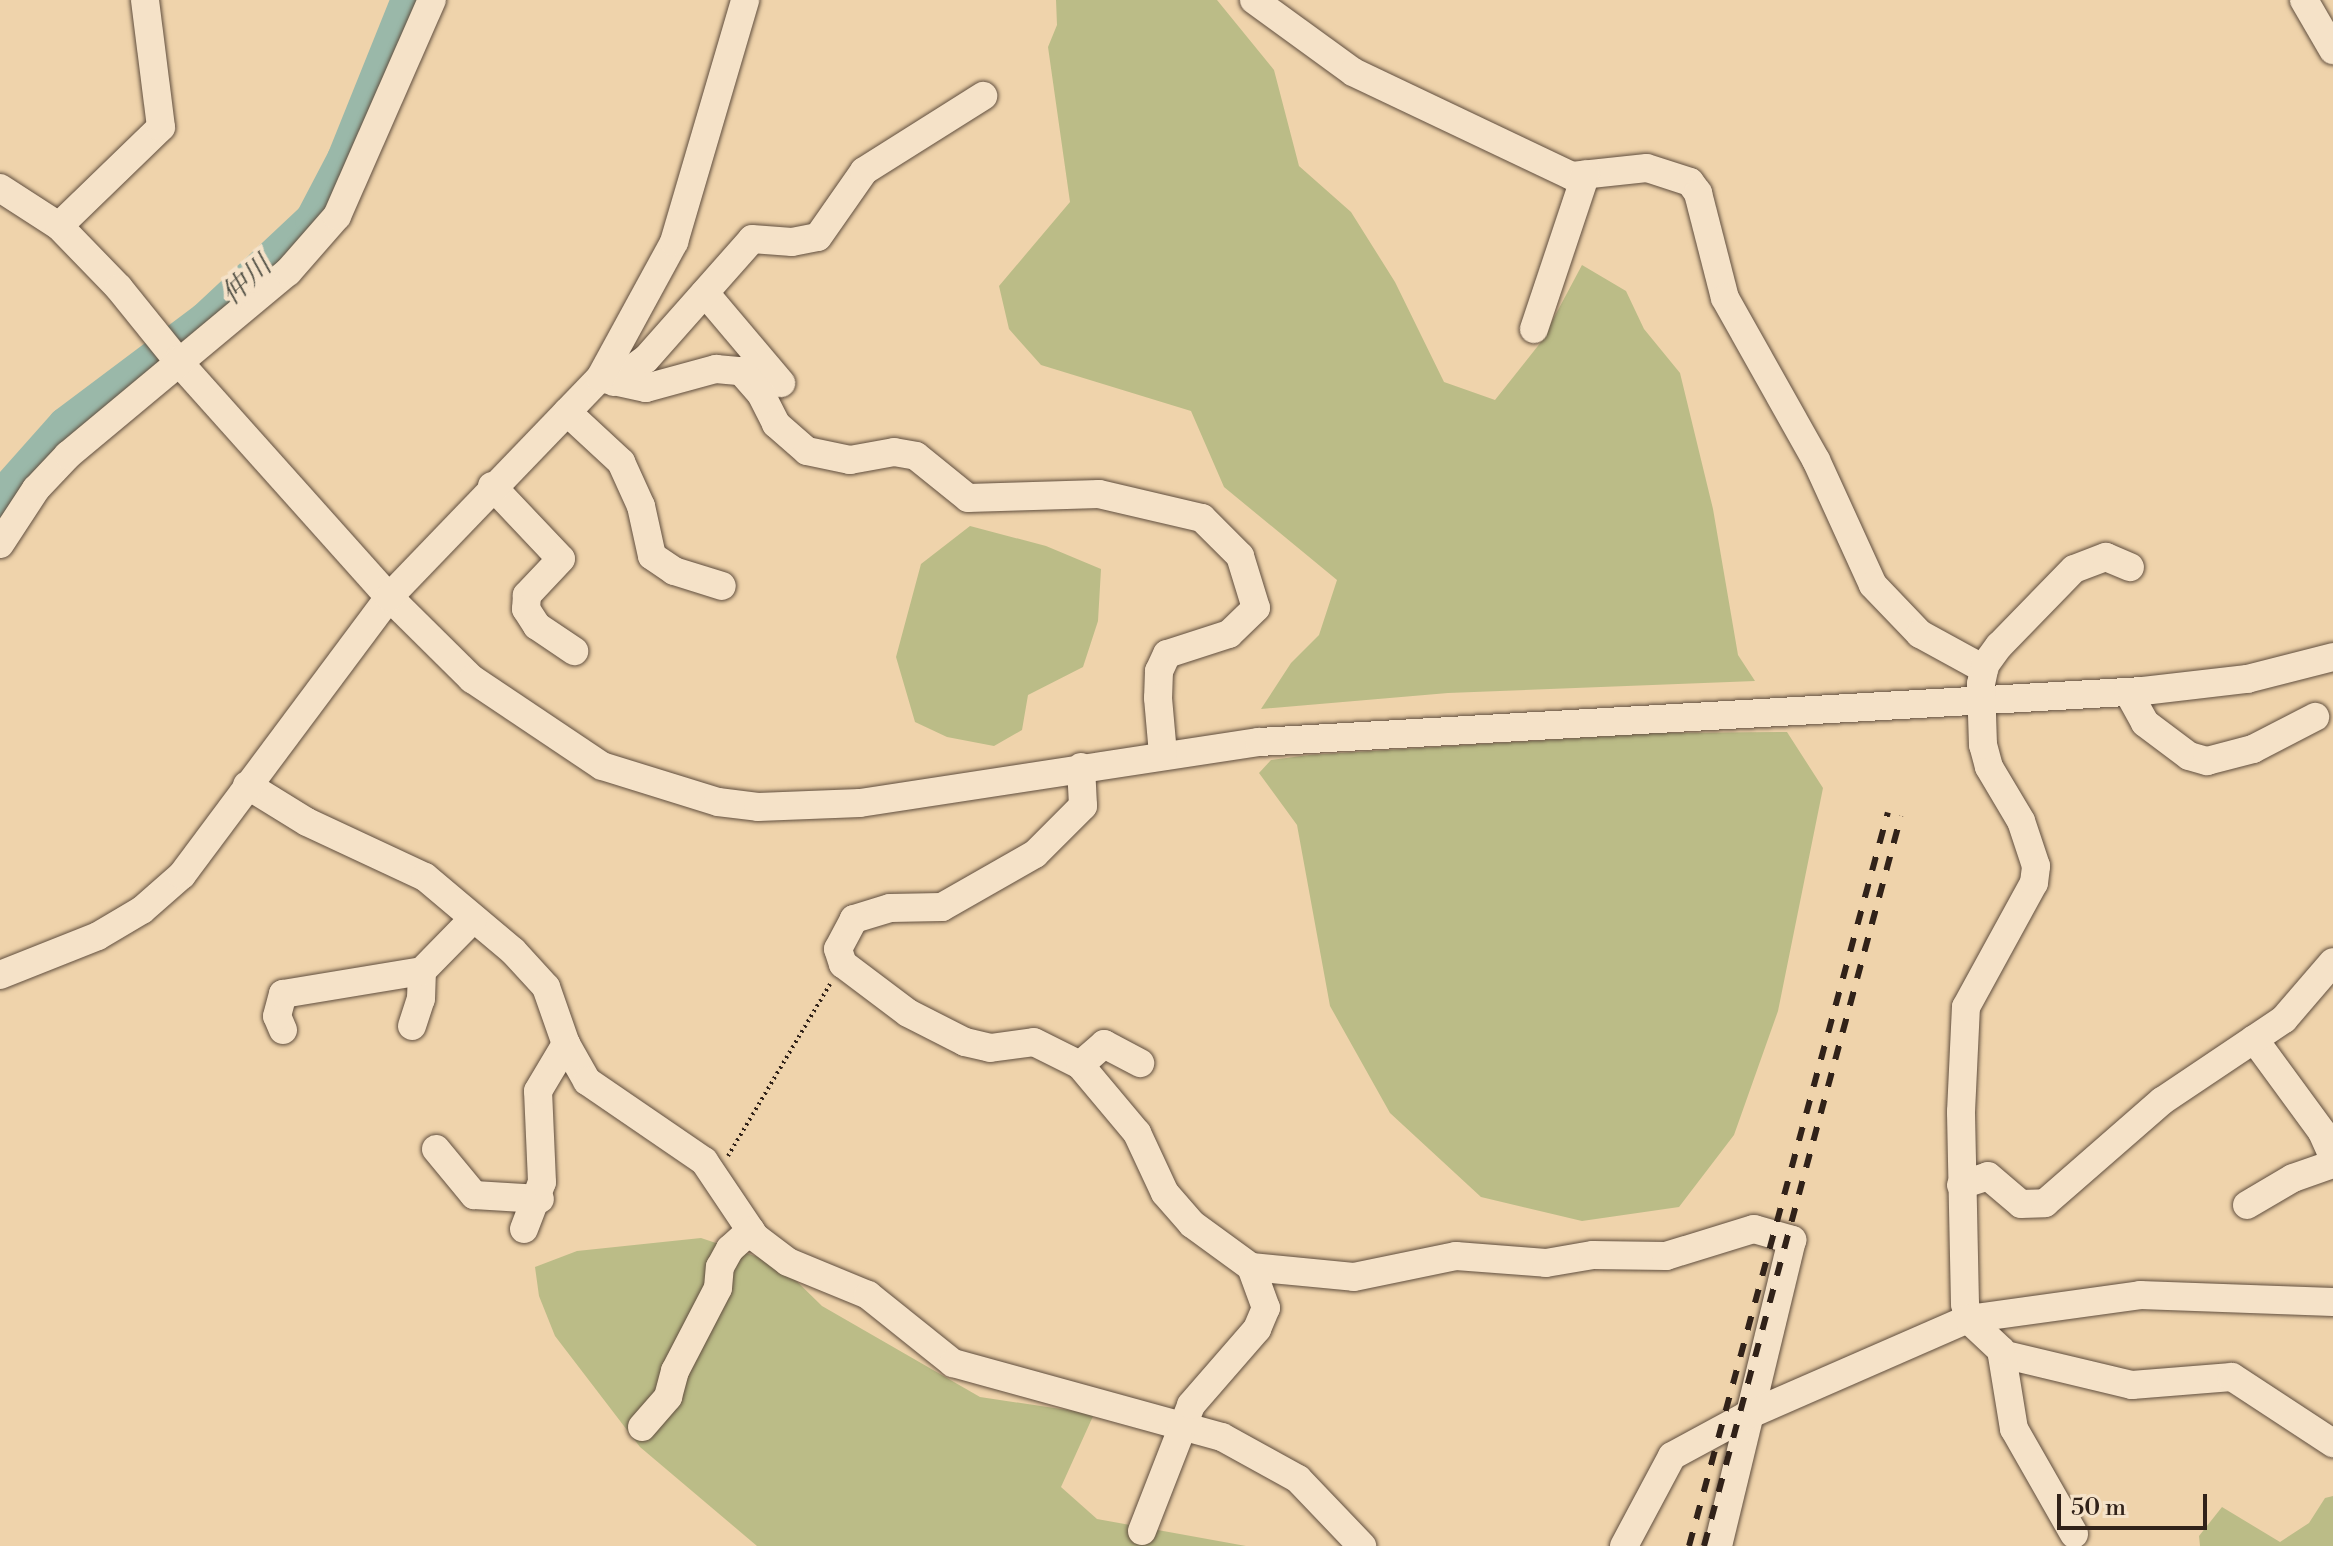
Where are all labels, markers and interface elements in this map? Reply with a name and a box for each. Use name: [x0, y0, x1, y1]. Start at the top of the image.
water label: 仲川: [215, 250, 279, 312]
scale bar: [2061, 1478, 2211, 1528]
text: 50 m: [2071, 1493, 2126, 1523]

